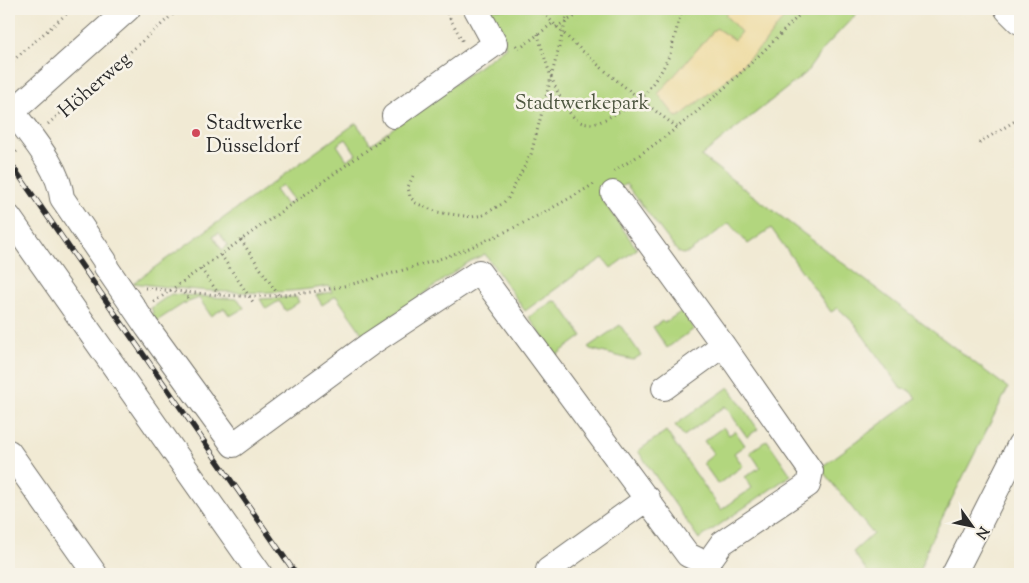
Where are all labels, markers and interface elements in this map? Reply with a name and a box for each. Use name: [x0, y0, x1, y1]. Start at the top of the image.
street label: Höherweg: [53, 46, 139, 126]
park label: Stadtwerkepark: [515, 90, 649, 119]
place label: Stadtwerke Düsseldorf: [206, 110, 303, 162]
marker: Stadtwerke Düsseldorf: [190, 127, 202, 139]
north arrow: [946, 500, 996, 550]
text: N: [970, 522, 993, 542]

